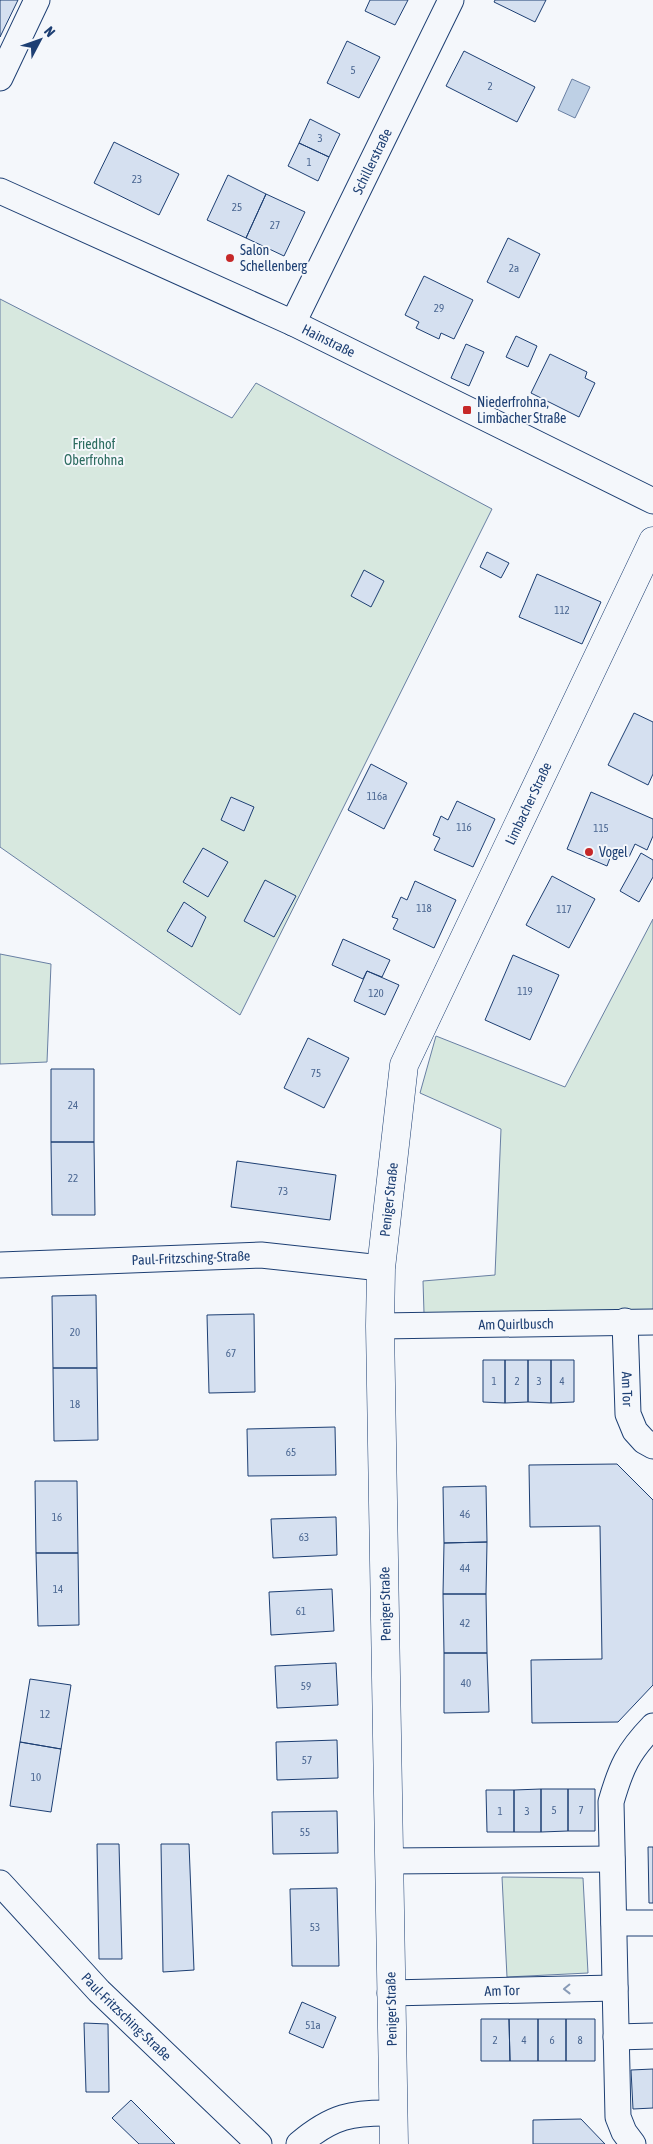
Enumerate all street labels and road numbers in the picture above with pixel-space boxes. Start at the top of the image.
street label: Schillerstraße [349,126,395,197]
street label: Hainstraße [299,321,358,360]
street label: Limbacher Straße [502,760,555,847]
street label: Peniger Straße [377,1162,401,1238]
street label: Paul-Fritzsching-Straße [131,1247,250,1268]
street label: Am Quirlbusch [478,1315,554,1333]
street label: Am Tor [619,1371,636,1408]
street label: Peniger Straße [376,1567,394,1641]
street label: Paul-Fritzsching-Straße [78,1969,175,2064]
street label: Peniger Straße [382,1972,400,2046]
street label: Am Tor [484,1982,520,1999]

